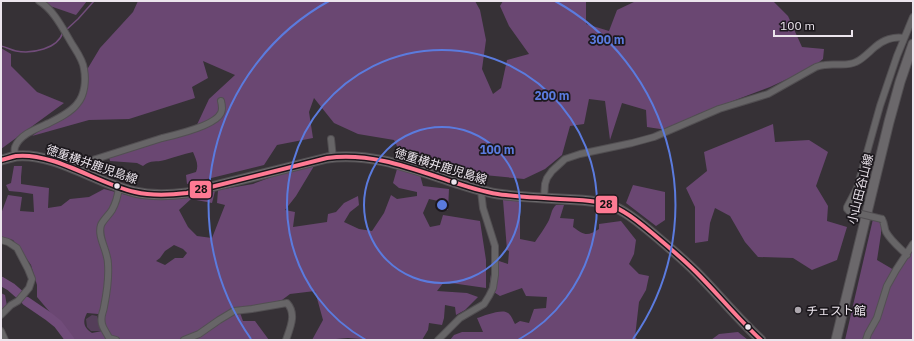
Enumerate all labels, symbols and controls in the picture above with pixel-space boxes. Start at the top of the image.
scale bar [774,12,852,38]
text: 100 m [780,18,815,33]
text: 300 m [589,32,625,47]
text: 200 m [534,88,570,103]
street label: 徳重横井鹿児島線 [44,141,140,187]
text: 100 m [479,142,515,157]
street label: 徳重横井鹿児島線 [393,145,489,187]
street label: 小山田谷山線 [844,152,876,226]
unlabelled marker [449,177,459,187]
line badge: 28 [189,180,212,199]
unlabelled marker [112,181,122,191]
text: 28 [194,182,208,196]
line badge: 28 [595,195,618,214]
text: 28 [599,197,613,211]
centre of rings [435,198,449,212]
place label: チェスト館 [806,303,866,318]
marker: チェスト館 [793,305,803,315]
unlabelled marker [743,322,753,332]

